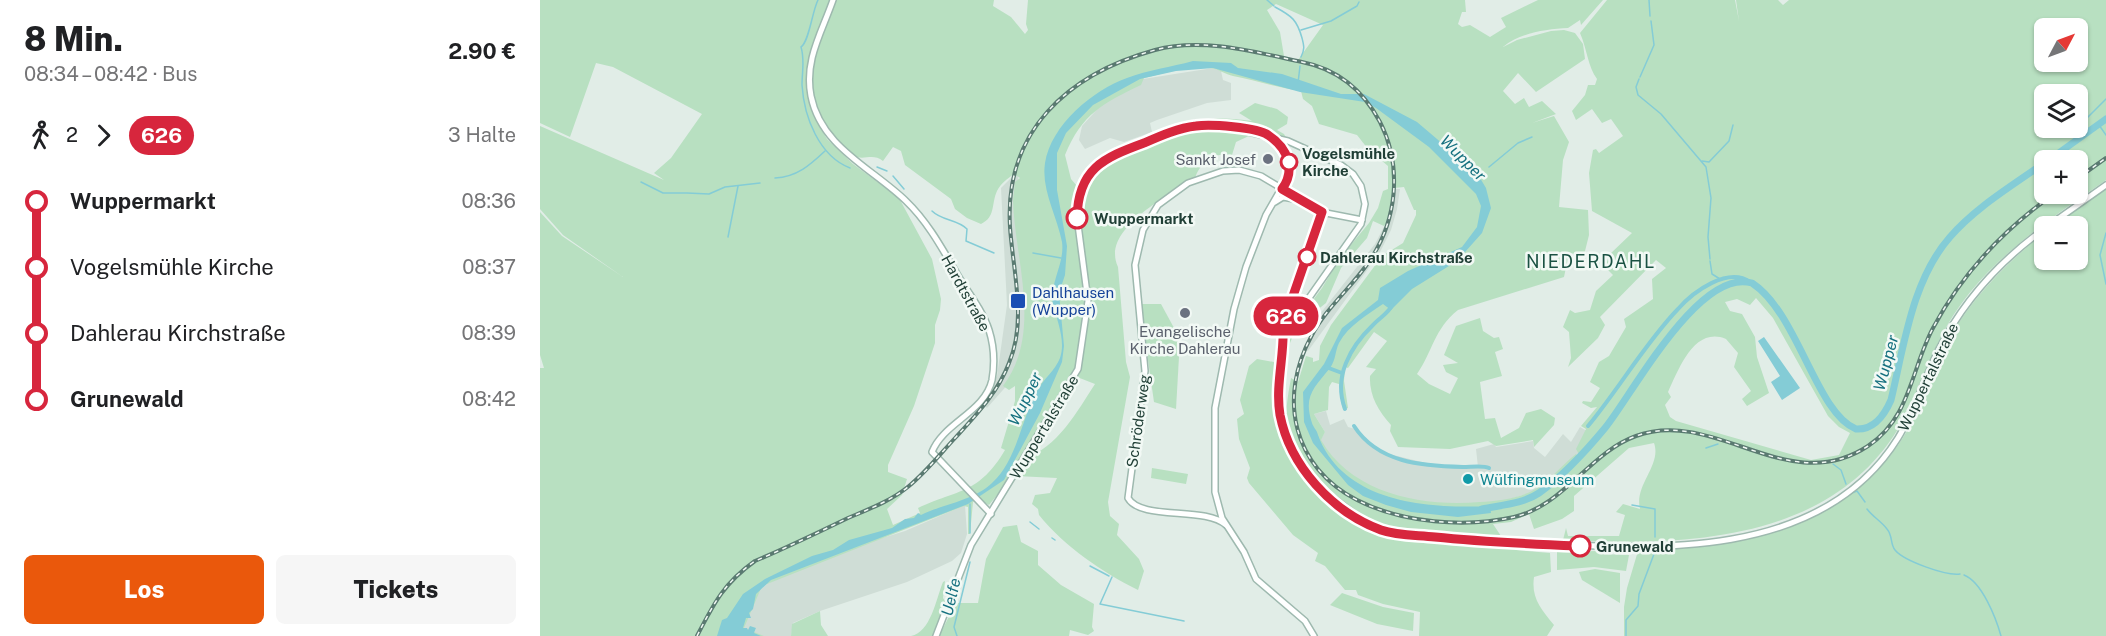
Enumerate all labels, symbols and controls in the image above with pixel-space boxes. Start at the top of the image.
north arrow [2034,18,2088,72]
map controls [2034,18,2088,270]
text: 8 Min. [24,20,123,58]
text: 2.90 € [448,38,516,64]
text: 08:34 – 08:42 · Bus [24,62,197,86]
button: layers [2034,84,2088,138]
icon: walk [24,119,57,152]
icon: forward [87,119,120,152]
text: 2 [66,123,78,147]
text: 626 [141,123,182,148]
text: 3 Halte [448,123,516,147]
water label: Wupper [1436,131,1490,185]
place label: Vogelsmühle Kirche [1302,145,1395,179]
button: + [2034,150,2088,204]
place label: Sankt Josef [1175,151,1256,168]
marker: Sankt Josef [1261,152,1275,166]
marker: Vogelsmühle Kirche [1280,153,1298,171]
text: Wuppermarkt [70,188,216,214]
text: 08:36 [462,189,516,213]
marker: Wuppermarkt [1066,207,1088,229]
place label: Wuppermarkt [1094,210,1194,227]
button: − [2034,216,2088,270]
marker: Dahlerau Kirchstraße [1298,248,1316,266]
place label: Dahlerau Kirchstraße [1320,249,1473,266]
district label: NIEDERDAHL [1526,251,1656,272]
street label: Hardtstraße [938,252,994,334]
text: Vogelsmühle Kirche [70,254,274,280]
text: 08:37 [462,255,516,279]
place label: Dahlhausen (Wupper) [1032,284,1114,318]
marker: Dahlhausen (Wupper) [1009,292,1027,310]
line badge: 626 [1252,296,1320,336]
text: 626 [1265,304,1307,329]
marker: Evangelische Kirche Dahlerau [1178,306,1192,320]
text: Dahlerau Kirchstraße [70,320,286,346]
street label: Wuppertalstraße [1894,320,1962,434]
text: 08:39 [461,321,516,345]
place label: Evangelische Kirche Dahlerau [1129,323,1241,357]
water label: Wupper [1869,332,1903,393]
water label: Wupper [1004,368,1046,429]
street label: Wuppertalstraße [1006,372,1082,482]
street label: Schröderweg [1123,373,1153,469]
text: Grunewald [70,386,184,412]
text: 08:42 [462,387,516,411]
place label: Wülfingmuseum [1480,471,1594,488]
marker: Wülfingmuseum [1461,472,1475,486]
marker: Grunewald [1569,535,1591,557]
place label: Grunewald [1596,538,1674,555]
button: Los [24,555,264,624]
button: Tickets [276,555,516,624]
water label: Uelfe [937,576,965,618]

